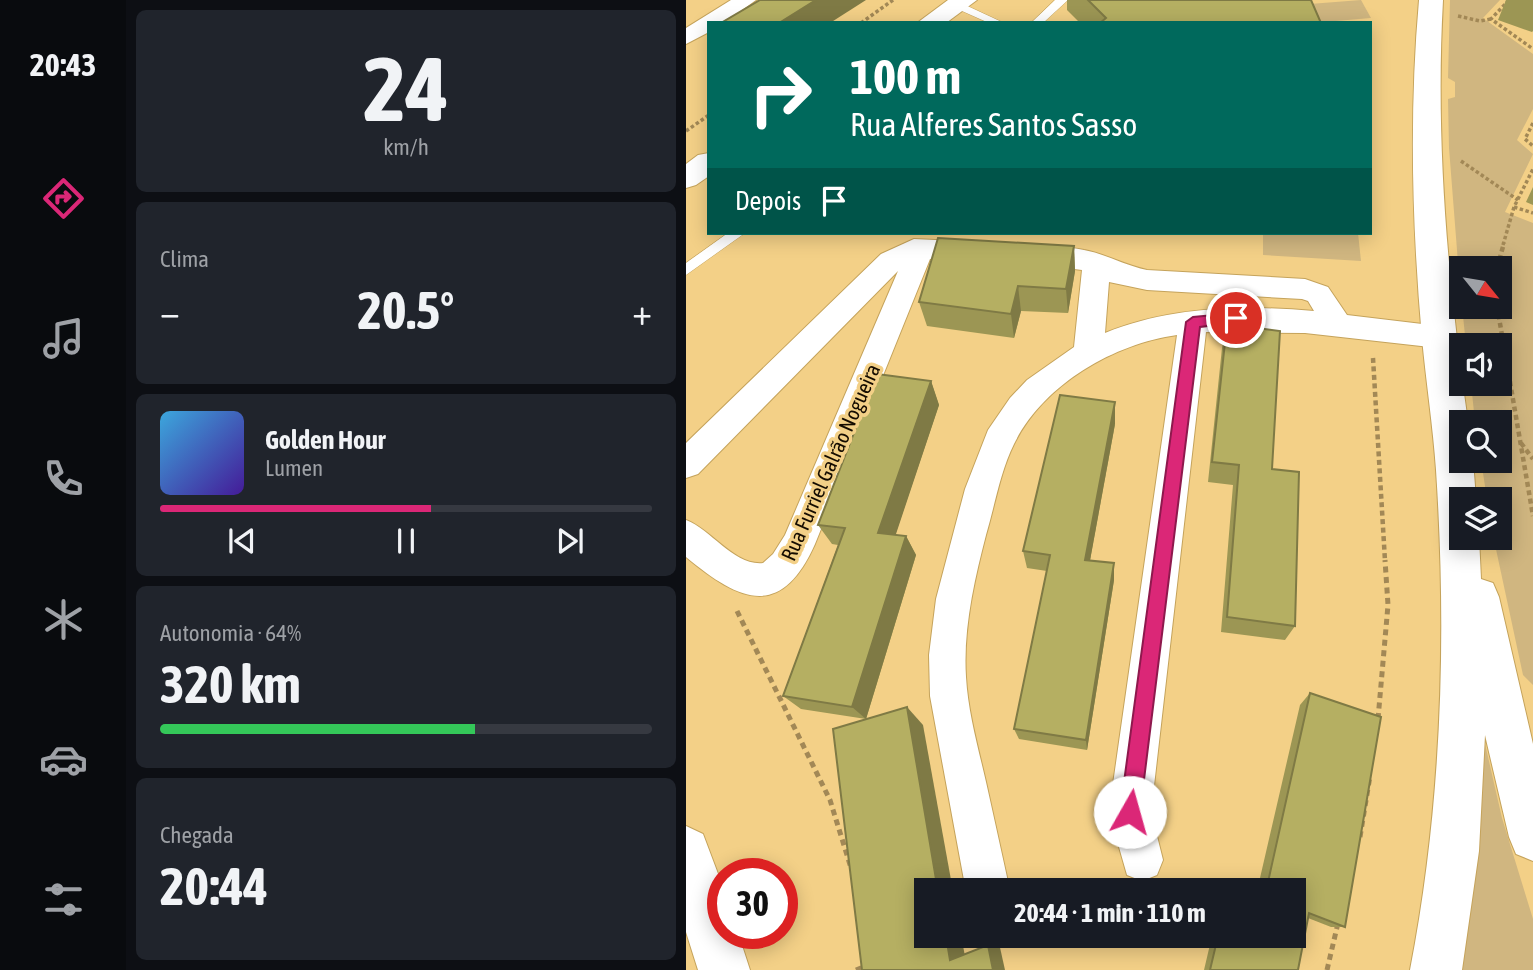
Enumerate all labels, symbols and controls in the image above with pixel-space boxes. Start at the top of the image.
text: 24 [363,36,449,140]
text: 20:43 [30,46,96,83]
text: 100 m [850,48,961,104]
icon: right [735,49,826,140]
text: Rua Alferes Santos Sasso [850,106,1137,143]
text: km/h [383,134,429,160]
icon: directions [39,174,88,223]
icon: arrive [815,182,853,220]
text: Depois [735,186,801,216]
text: Clima [160,246,209,272]
north arrow [1449,256,1512,318]
map controls [1449,256,1512,550]
text: 20.5° [358,280,454,340]
pin [1206,288,1266,348]
text: − [160,290,180,333]
text: + [632,290,652,333]
icon: arrive [1217,299,1255,337]
icon: music [39,314,88,363]
button: sound [1449,333,1512,396]
street label: Rua Furriel Galrão Nogueira [776,360,884,564]
button: search [1449,410,1512,473]
text: Golden Hour [265,425,385,455]
icon: phone [39,454,88,503]
text: Lumen [265,455,323,481]
button: layers [1449,487,1512,550]
icon: previous [223,522,261,560]
icon: pause [387,522,425,560]
icon: next [551,522,589,560]
icon: climate [39,595,88,644]
text: Autonomia · 64% [160,620,301,646]
text: 320 km [160,654,301,714]
icon: car [39,735,88,784]
position arrow [1093,775,1167,849]
text: Chegada [160,822,234,848]
text: 20:44 [160,856,268,916]
speed limit sign: 30 [707,858,798,949]
icon: filters [39,875,88,924]
text: 20:44 · 1 min · 110 m [1014,898,1206,928]

